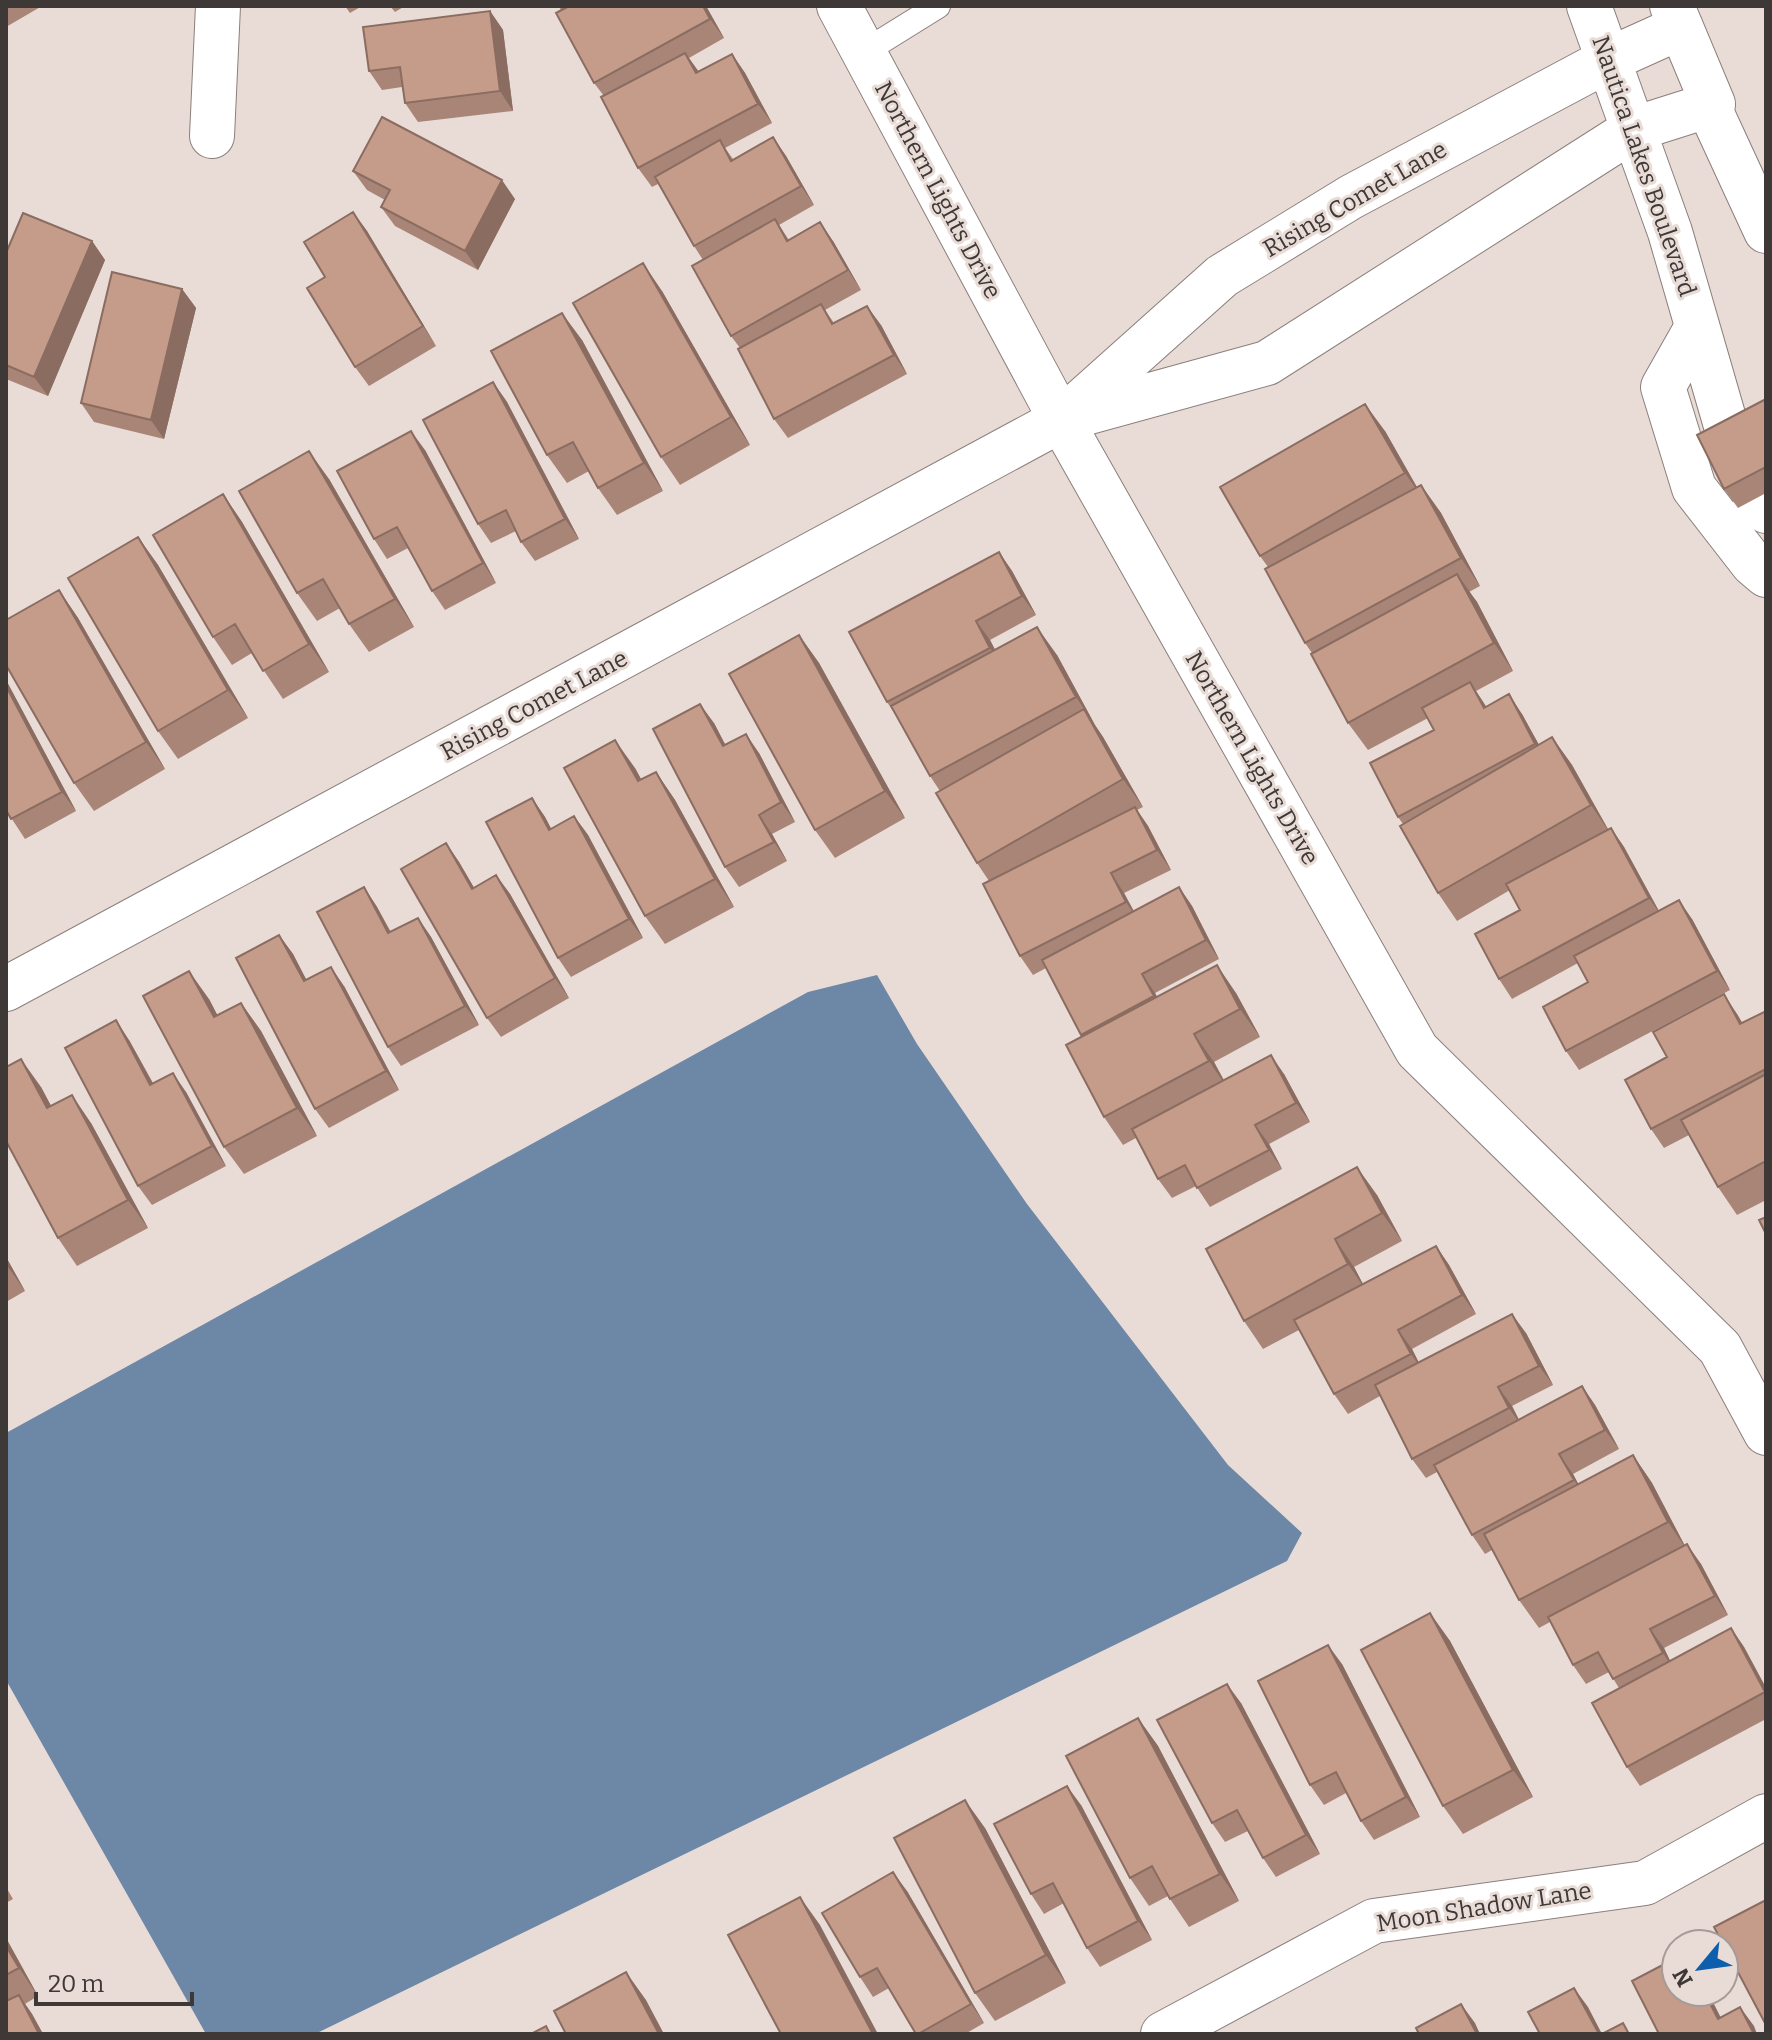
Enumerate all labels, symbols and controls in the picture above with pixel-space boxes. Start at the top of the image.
street label: Nautica Lakes Boulevard [1586,32,1702,300]
street label: Northern Lights Drive [869,77,1007,303]
street label: Rising Comet Lane [1258,135,1452,263]
street label: Rising Comet Lane [436,644,632,766]
street label: Northern Lights Drive [1179,646,1325,870]
street label: Moon Shadow Lane [1375,1876,1593,1938]
north arrow [1660,1928,1740,2008]
scale bar [36,1956,192,2006]
text: N [1667,1963,1699,1991]
text: 20 m [48,1970,104,1998]

